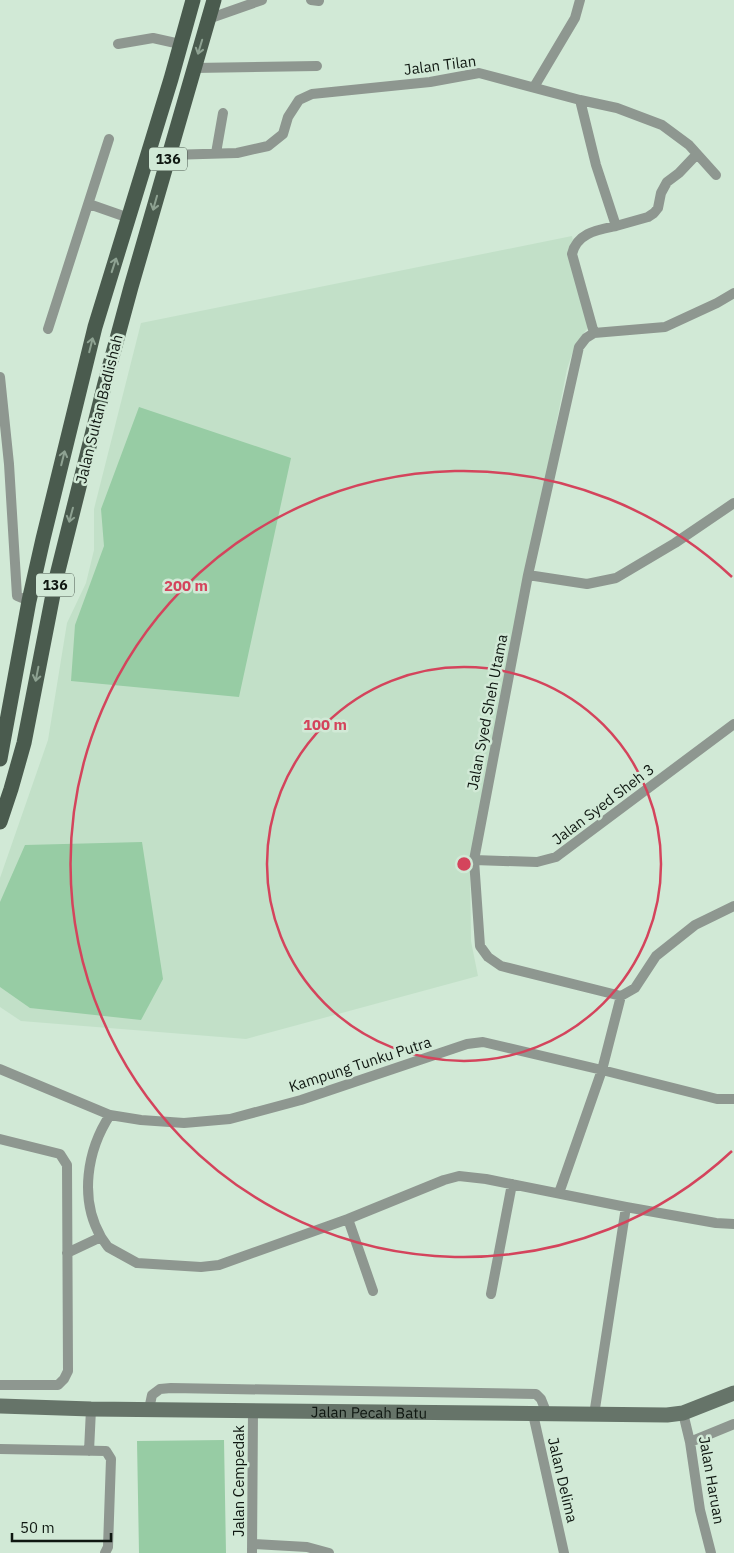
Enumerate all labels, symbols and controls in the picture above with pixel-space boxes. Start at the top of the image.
one-way arrow [194,38,204,54]
street label: Jalan Tilan [403,51,477,79]
road number: 136 [149,148,187,170]
one-way arrow [150,195,160,211]
one-way arrow [110,258,119,274]
street label: Jalan Sultan Badlishah [71,332,127,486]
one-way arrow [87,338,96,354]
one-way arrow [59,450,68,466]
one-way arrow [66,507,75,523]
road number: 136 [36,574,74,596]
text: 200 m [164,576,208,595]
street label: Jalan Syed Sheh Utama [463,632,511,792]
one-way arrow [32,666,41,682]
text: 100 m [303,715,347,734]
street label: Jalan Syed Sheh 3 [548,759,658,849]
centre of rings [455,855,473,873]
street label: Kampung Tunku Putra [286,1032,434,1096]
street label: Jalan Pecah Batu [311,1402,427,1422]
street label: Jalan Cempedak [229,1425,248,1537]
street label: Jalan Delima [544,1435,582,1525]
street label: Jalan Haruan [695,1435,729,1525]
scale bar [12,1510,111,1542]
text: 50 m [20,1518,55,1537]

